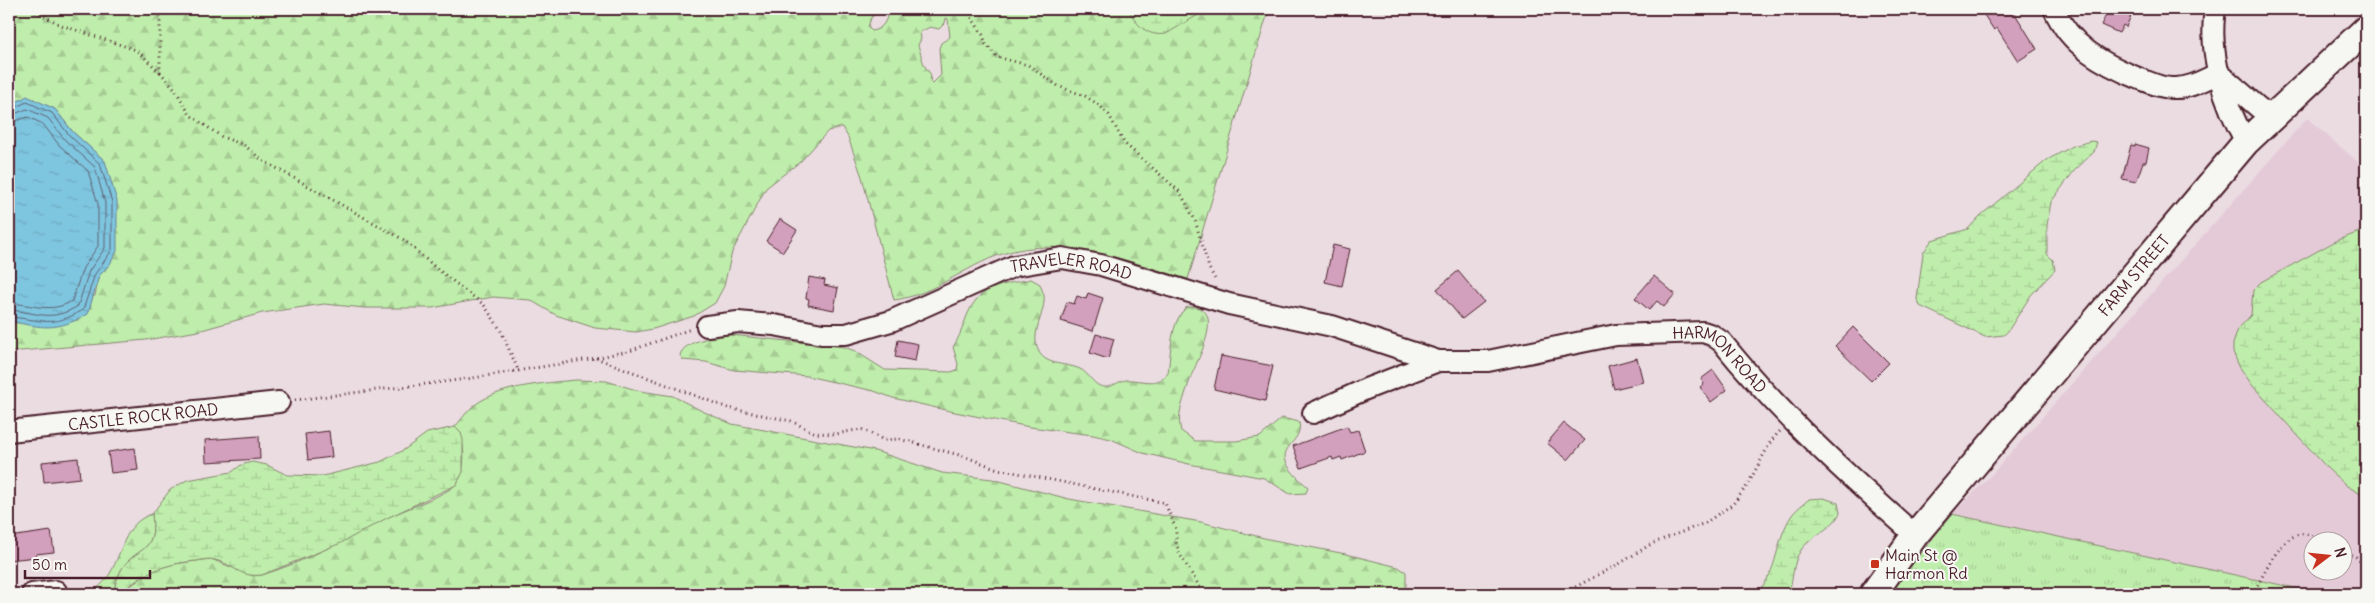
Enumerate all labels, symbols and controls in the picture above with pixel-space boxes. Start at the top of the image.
street label: FARM STREET [2094,230,2174,320]
street label: TRAVELER ROAD [1009,247,1134,284]
street label: HARMON ROAD [1672,322,1771,397]
street label: CASTLE ROCK ROAD [67,399,219,435]
north arrow [2302,530,2352,580]
place label: Main St @ Harmon Rd [1885,545,1968,583]
text: N [2331,545,2350,560]
scale bar [25,548,150,580]
text: 50 m [32,555,67,574]
marker: Main St @ Harmon Rd [1869,558,1881,570]

